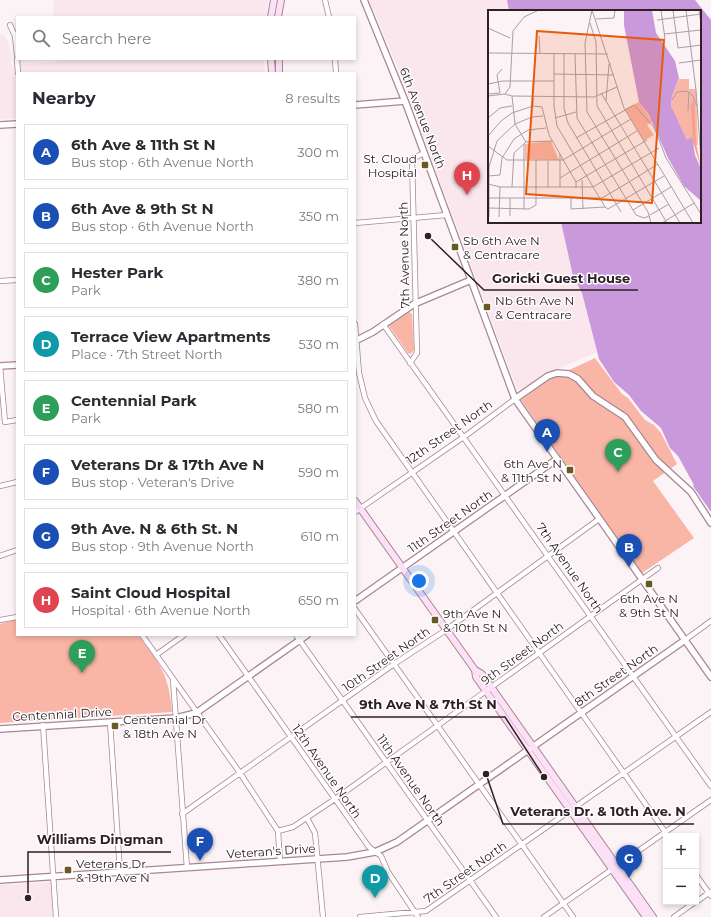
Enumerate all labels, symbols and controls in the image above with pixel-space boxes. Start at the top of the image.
inset map [488,10,701,223]
search box [16,16,356,60]
icon: search [30,27,52,49]
text: Search here [62,29,151,48]
street label: 6th Avenue North [397,65,449,171]
text: Nearby [32,88,96,108]
text: 8 results [285,90,340,106]
text: 6th Ave & 11th St N [71,135,216,154]
text: A [41,144,51,160]
text: 300 m [297,144,339,160]
place label: St. Cloud Hospital [363,151,417,180]
text: Bus stop · 6th Avenue North [71,154,254,170]
marker: St. Cloud Hospital [420,160,430,170]
pin: H [454,162,480,195]
text: 6th Ave & 9th St N [71,199,214,218]
street label: 7th Avenue North [396,202,412,308]
text: B [41,208,51,224]
text: 350 m [299,208,339,224]
text: Bus stop · 6th Avenue North [71,218,254,234]
place label: Sb 6th Ave N & Centracare [463,233,540,262]
marker: Sb 6th Ave N & Centracare [450,242,460,252]
text: Hester Park [71,263,163,282]
callout: Goricki Guest House [484,265,638,290]
text: Goricki Guest House [492,270,630,286]
text: C [41,272,51,288]
text: 380 m [298,272,339,288]
text: Park [71,282,101,298]
place label: Nb 6th Ave N & Centracare [495,293,574,322]
marker: Nb 6th Ave N & Centracare [482,302,492,312]
text: Terrace View Apartments [71,327,271,346]
text: D [41,336,51,352]
text: 530 m [299,336,339,352]
text: Place · 7th Street North [71,346,222,362]
text: Centennial Park [71,391,197,410]
street label: 12th Street North [403,397,495,467]
text: E [42,400,50,416]
text: 580 m [298,400,339,416]
text: Park [71,410,101,426]
pin: A [534,419,560,452]
pin: C [605,439,631,472]
text: Veterans Dr & 17th Ave N [71,455,264,474]
place label: 6th Ave N & 11th St N [501,456,562,485]
text: F [42,464,50,480]
text: 590 m [298,464,339,480]
marker: 6th Ave N & 11th St N [565,465,575,475]
text: Bus stop · Veteran's Drive [71,474,234,490]
street label: 11th Street North [405,486,495,556]
text: 9th Ave. N & 6th St. N [71,519,238,538]
street label: 7th Avenue North [533,520,607,616]
text: G [41,528,51,544]
text: 610 m [301,528,339,544]
pin: B [616,534,642,567]
text: Bus stop · 9th Avenue North [71,538,254,554]
your location [409,571,429,591]
marker: 6th Ave N & 9th St N [644,579,654,589]
text: Saint Cloud Hospital [71,583,230,602]
place label: 6th Ave N & 9th St N [619,591,679,620]
text: H [41,592,51,608]
text: 650 m [298,592,339,608]
text: Hospital · 6th Avenue North [71,602,251,618]
place label: 9th Ave N & 10th St N [443,606,508,635]
marker: 9th Ave N & 10th St N [430,615,440,625]
street label: 9th Street North [478,618,566,688]
street label: 10th Street North [339,623,433,695]
pin: E [69,640,95,673]
street label: 8th Street North [571,641,661,709]
callout: 9th Ave N & 7th St N [351,692,505,717]
text: 9th Ave N & 7th St N [359,696,497,712]
street label: Centennial Drive [12,704,112,724]
place label: Centennial Dr & 18th Ave N [123,712,206,741]
marker: Centennial Dr & 18th Ave N [110,721,120,731]
street label: 12th Avenue North [289,721,365,821]
street label: 11th Avenue North [374,731,448,829]
callout: Veterans Dr. & 10th Ave. N [503,799,694,824]
text: Veterans Dr. & 10th Ave. N [509,803,686,819]
callout: Williams Dingman [28,827,171,852]
pin: F [187,828,213,861]
text: Williams Dingman [37,831,163,847]
map controls [663,833,699,905]
button: + [663,833,699,869]
street label: 7th Street North [421,838,509,906]
street label: Veteran's Drive [226,840,316,862]
pin: G [616,845,642,878]
place label: Veterans Dr & 19th Ave N [76,856,150,885]
marker: Veterans Dr & 19th Ave N [63,865,73,875]
pin: D [362,865,388,898]
button: − [663,869,699,905]

